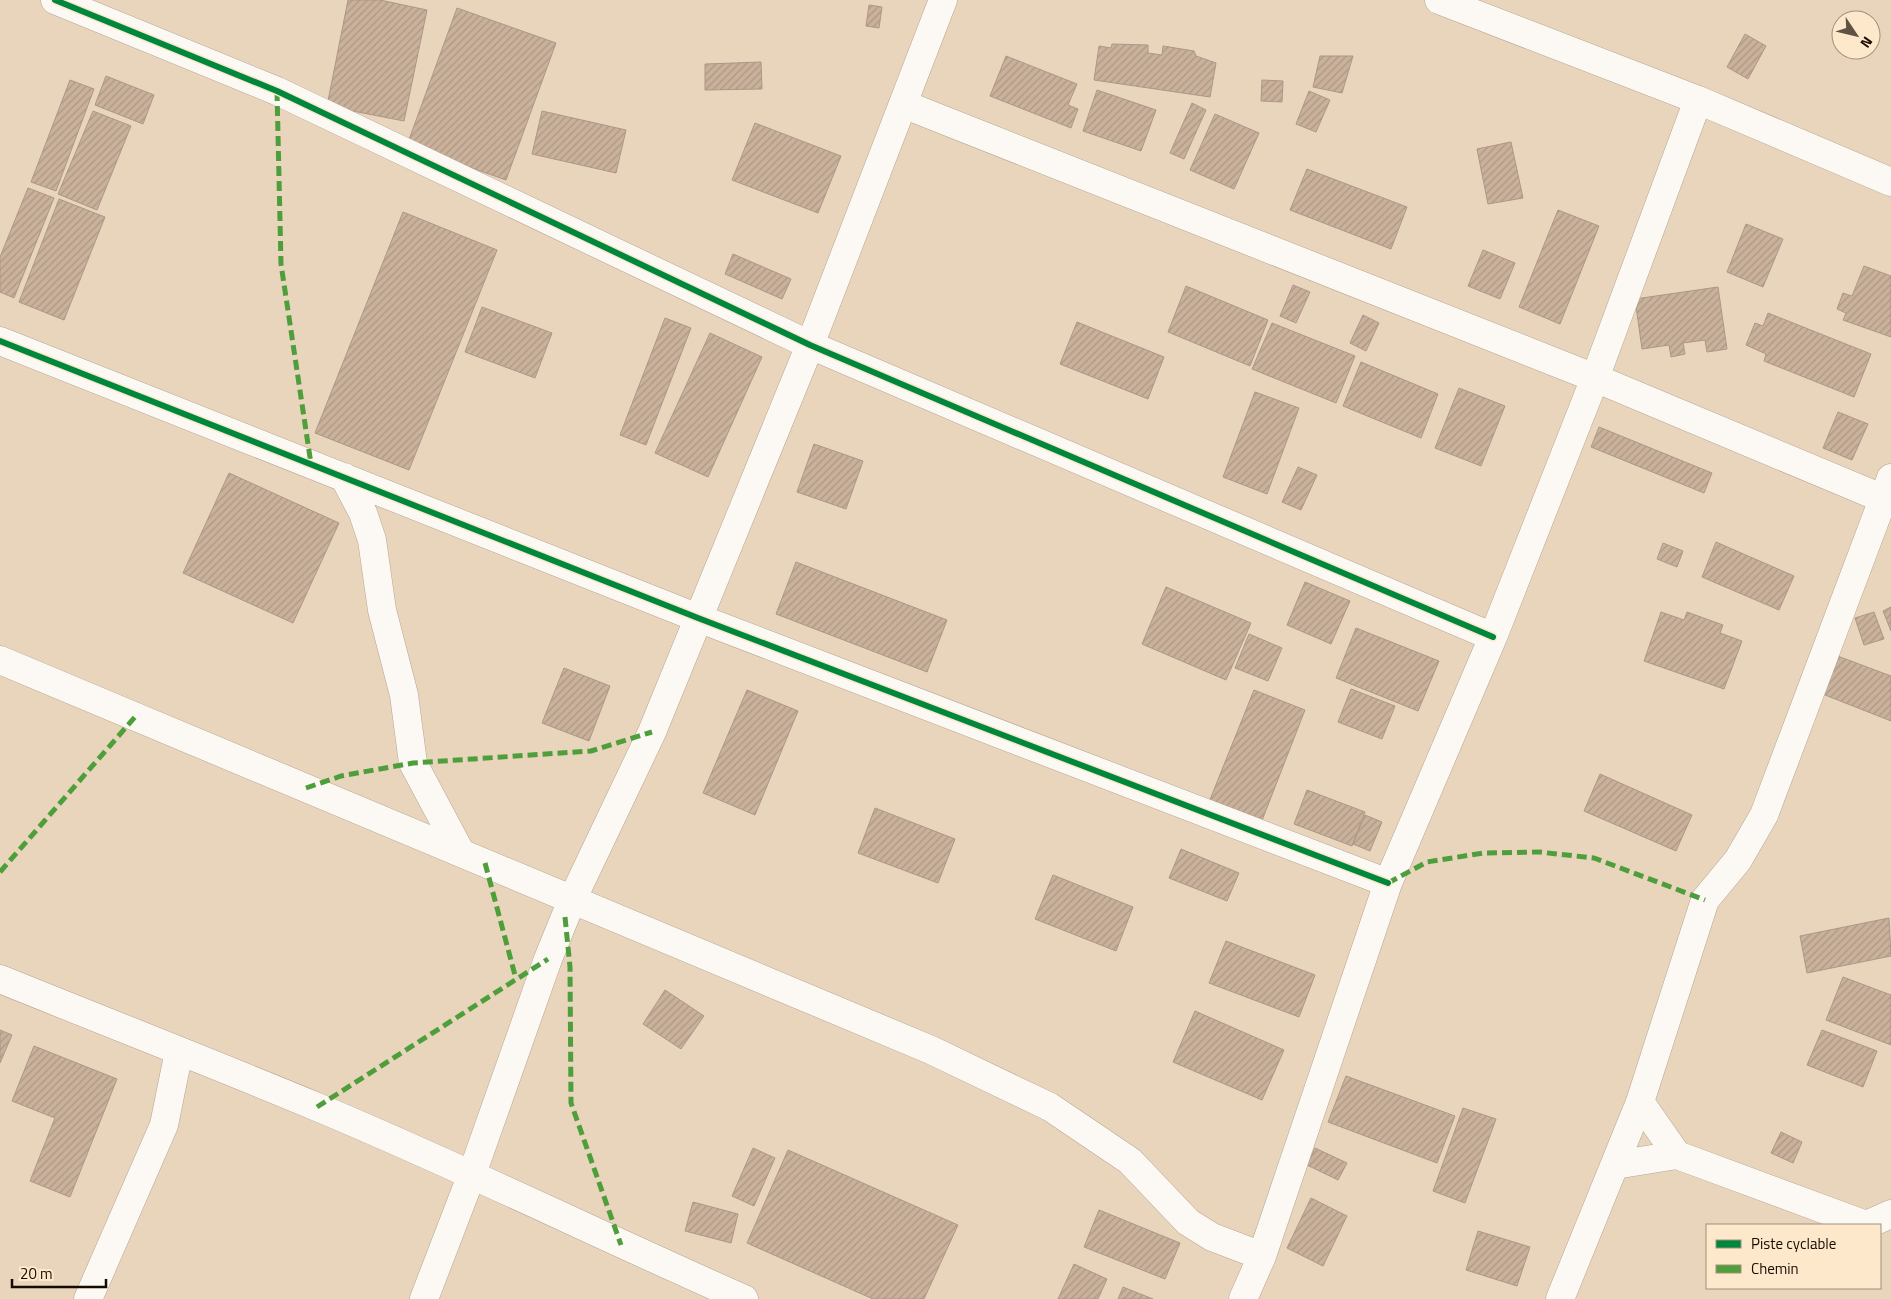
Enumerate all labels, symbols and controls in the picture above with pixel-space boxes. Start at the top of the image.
north arrow [1831,10,1881,60]
text: N [1856,33,1878,53]
legend [1706,1224,1881,1289]
text: Piste cyclable [1751,1232,1836,1255]
scale bar [12,1256,106,1288]
text: Chemin [1751,1257,1799,1280]
text: 20 m [20,1262,53,1285]

